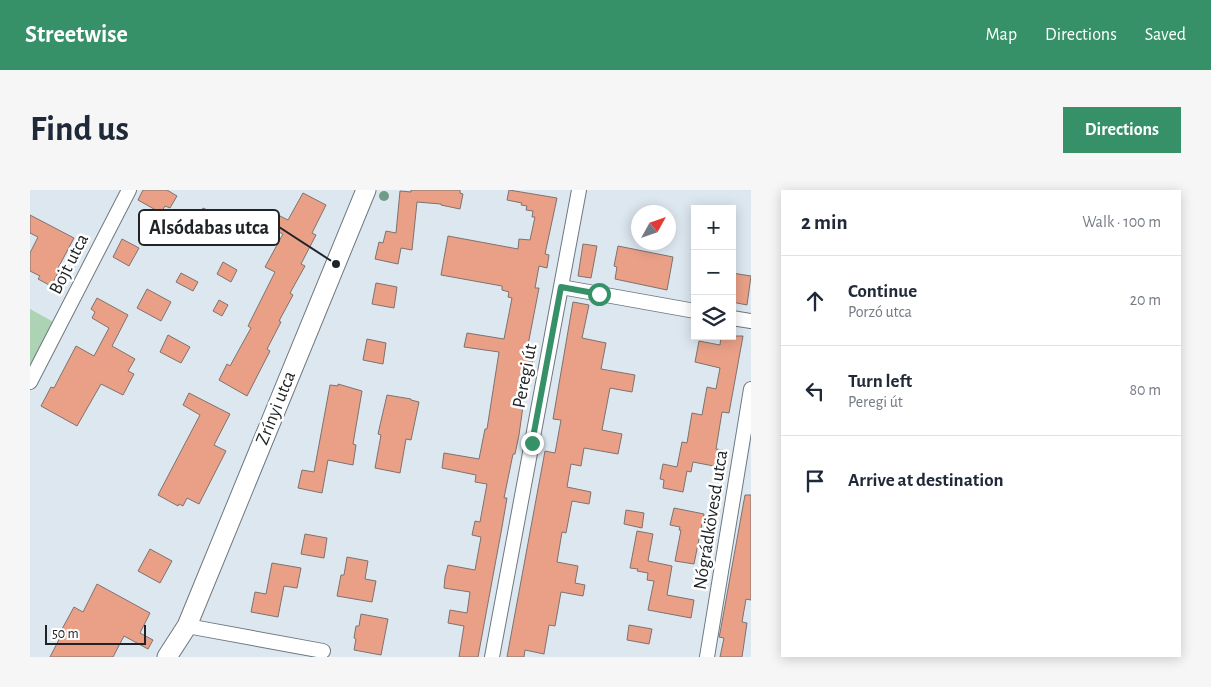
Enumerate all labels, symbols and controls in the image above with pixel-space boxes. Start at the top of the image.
text: Streetwise [25,23,128,47]
text: Map [986,26,1017,44]
text: Directions [1045,26,1117,44]
text: Saved [1145,26,1186,44]
button: Directions [1063,107,1181,153]
text: Find us [30,112,129,147]
north arrow [631,205,676,250]
map controls [691,205,736,340]
button: + [691,205,736,250]
callout: Alsódabas utca [139,210,279,245]
text: 2 min [801,212,848,233]
text: Walk · 100 m [1082,214,1161,230]
text: Alsódabas utca [149,218,269,238]
street label: Bojt utca [46,231,92,297]
button: − [691,250,736,295]
text: Continue [848,282,917,301]
route start [588,283,611,306]
icon: ahead [801,287,829,315]
text: 20 m [1130,292,1161,308]
button: layers [691,295,736,340]
text: Porzó utca [848,304,912,320]
street label: Peregi út [509,342,541,410]
street label: Zrínyi utca [253,368,299,447]
text: Turn left [848,372,912,391]
icon: left [801,377,829,405]
text: 80 m [1130,382,1161,398]
text: Peregi út [848,394,903,410]
route end [521,432,544,455]
street label: Nógrádkövesd utca [691,449,731,591]
icon: arrive [801,467,829,495]
text: Arrive at destination [848,471,1004,490]
scale bar [45,622,146,645]
text: 50 m [52,627,79,641]

